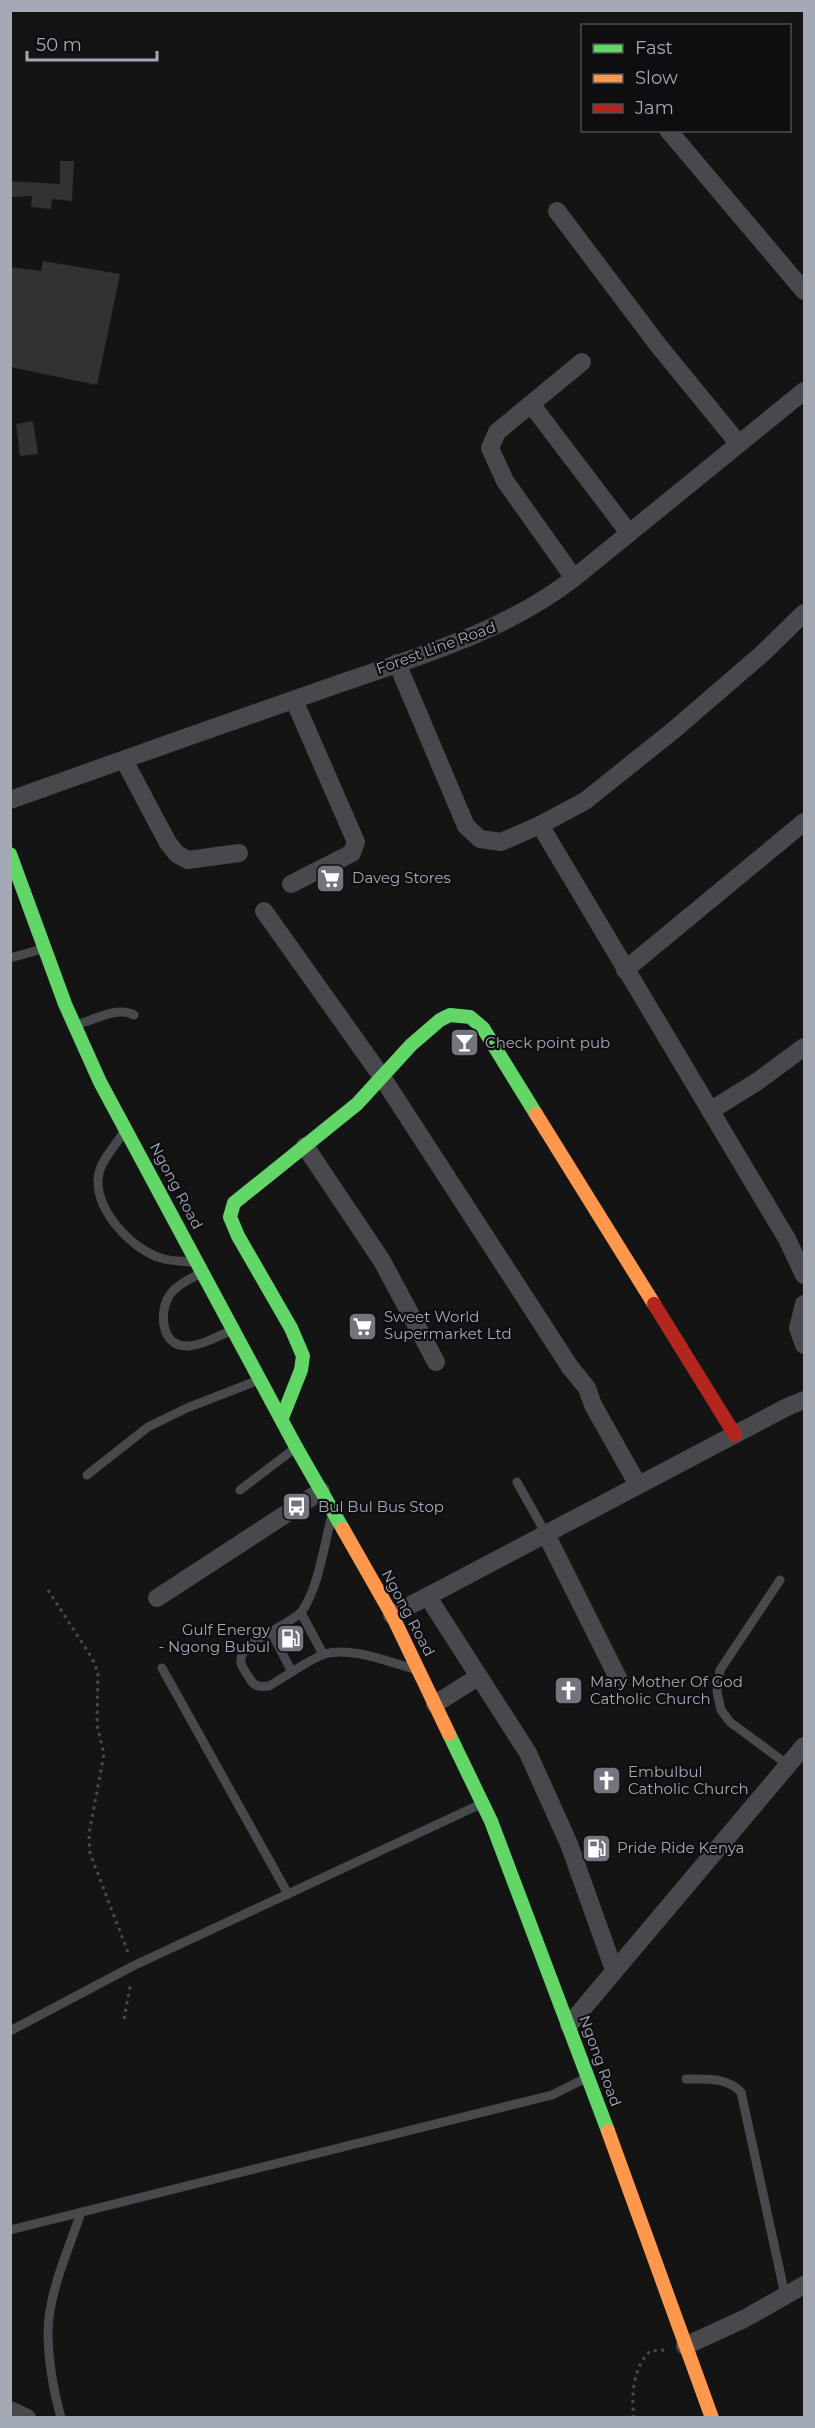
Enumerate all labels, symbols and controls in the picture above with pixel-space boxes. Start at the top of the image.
scale bar [27,24,158,62]
legend [581,24,791,132]
text: 50 m [36,34,82,56]
text: Fast [635,37,673,59]
text: Slow [635,67,678,89]
text: Jam [634,97,674,119]
street label: Forest Line Road [373,617,498,678]
supermarket icon: Daveg Stores [315,862,347,894]
place label: Daveg Stores [352,868,451,887]
bar icon: Check point pub [448,1027,480,1059]
place label: Check point pub [485,1033,610,1052]
street label: Ngong Road [146,1139,207,1232]
place label: Sweet World Supermarket Ltd [384,1307,512,1343]
supermarket icon: Sweet World Supermarket Ltd [347,1310,379,1342]
bus stop icon: Bul Bul Bus Stop [281,1491,313,1523]
place label: Bul Bul Bus Stop [318,1497,444,1516]
street label: Ngong Road [378,1566,439,1659]
place label: Gulf Energy - Ngong Bubul [158,1620,271,1656]
fuel station icon: Gulf Energy - Ngong Bubul [275,1623,307,1655]
place label: Mary Mother Of God Catholic Church [590,1672,743,1708]
church icon: Mary Mother Of God Catholic Church [553,1675,585,1707]
place label: Embulbul Catholic Church [628,1762,749,1798]
church icon: Embulbul Catholic Church [591,1765,623,1797]
fuel station icon: Pride Ride Kenya [580,1832,612,1864]
place label: Pride Ride Kenya [617,1838,744,1857]
street label: Ngong Road [575,2013,626,2109]

